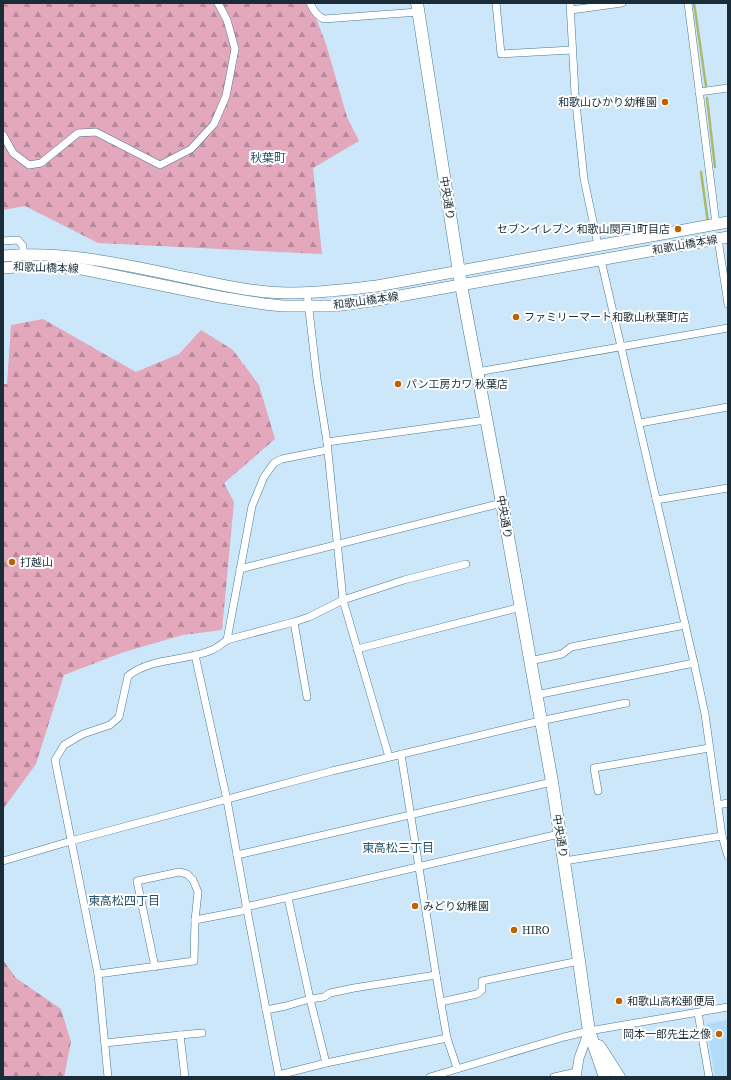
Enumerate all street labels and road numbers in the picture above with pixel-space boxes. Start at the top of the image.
street label: 中央通り [436,175,458,221]
street label: 和歌山橋本線 [651,232,719,258]
street label: 和歌山橋本線 [13,259,79,277]
street label: 和歌山橋本線 [332,289,400,313]
street label: 中央通り [493,494,515,540]
street label: 中央通り [549,813,571,859]

